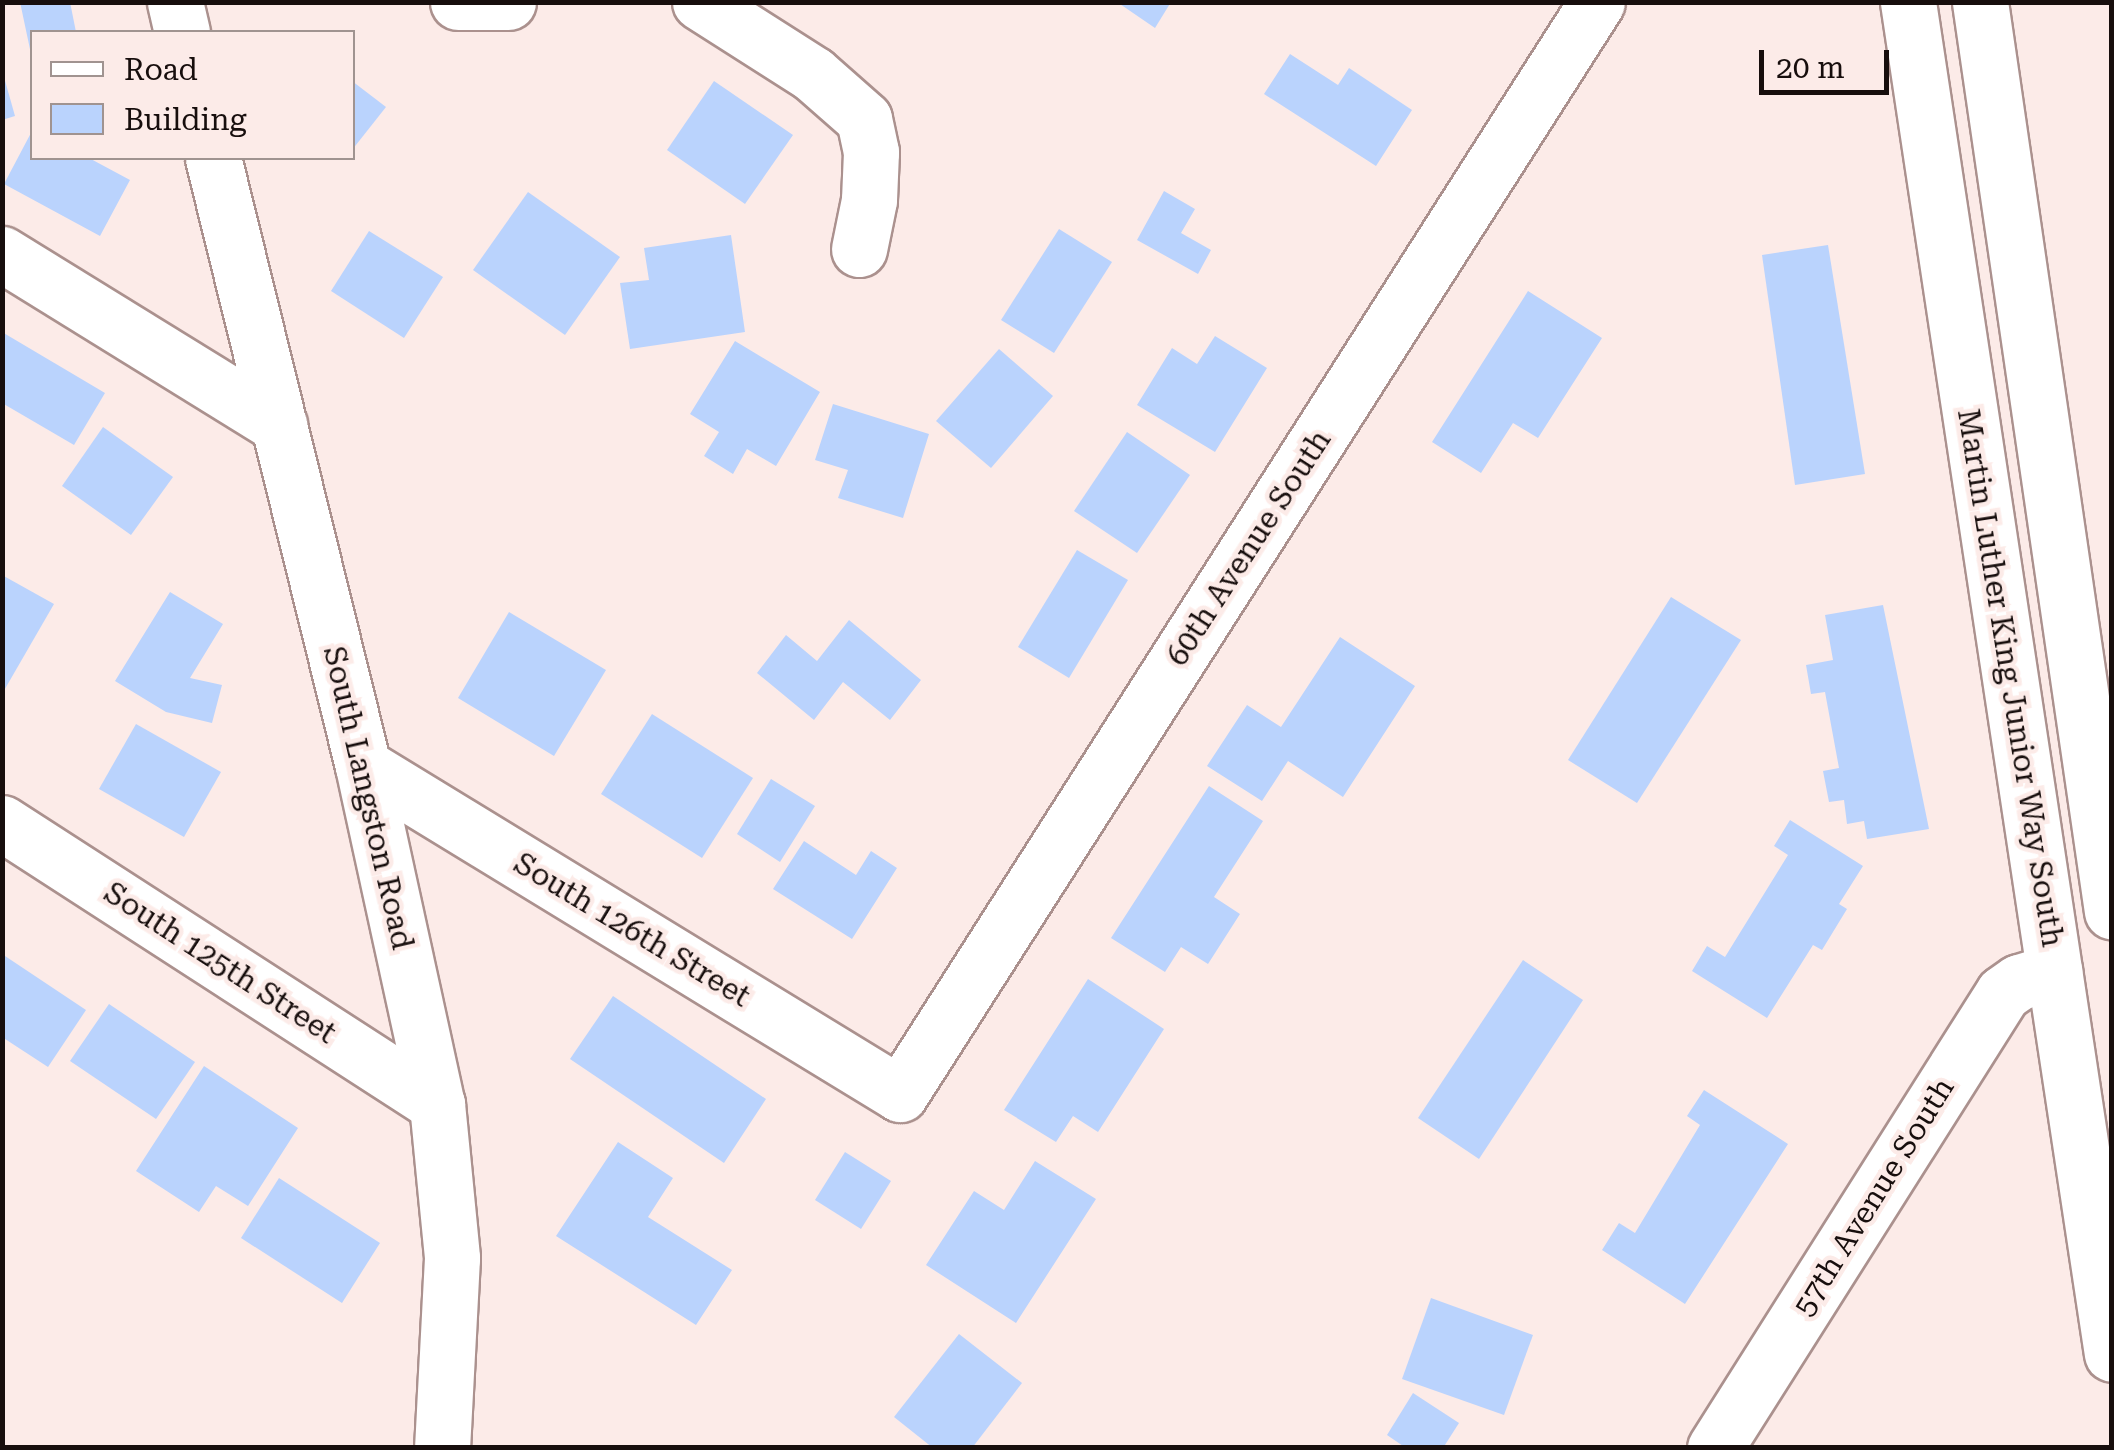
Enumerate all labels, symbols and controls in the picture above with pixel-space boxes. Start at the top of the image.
legend [30,30,355,160]
scale bar [1764,30,1894,92]
text: 20 m [1776,50,1845,85]
text: Road [124,52,198,87]
text: Building [124,102,247,137]
street label: Martin Luther King Junior Way South [1950,407,2070,949]
street label: 60th Avenue South [1159,423,1339,673]
street label: South Langston Road [316,643,420,953]
street label: South 126th Street [507,845,757,1015]
street label: South 125th Street [97,875,343,1051]
street label: 57th Avenue South [1786,1071,1962,1323]

